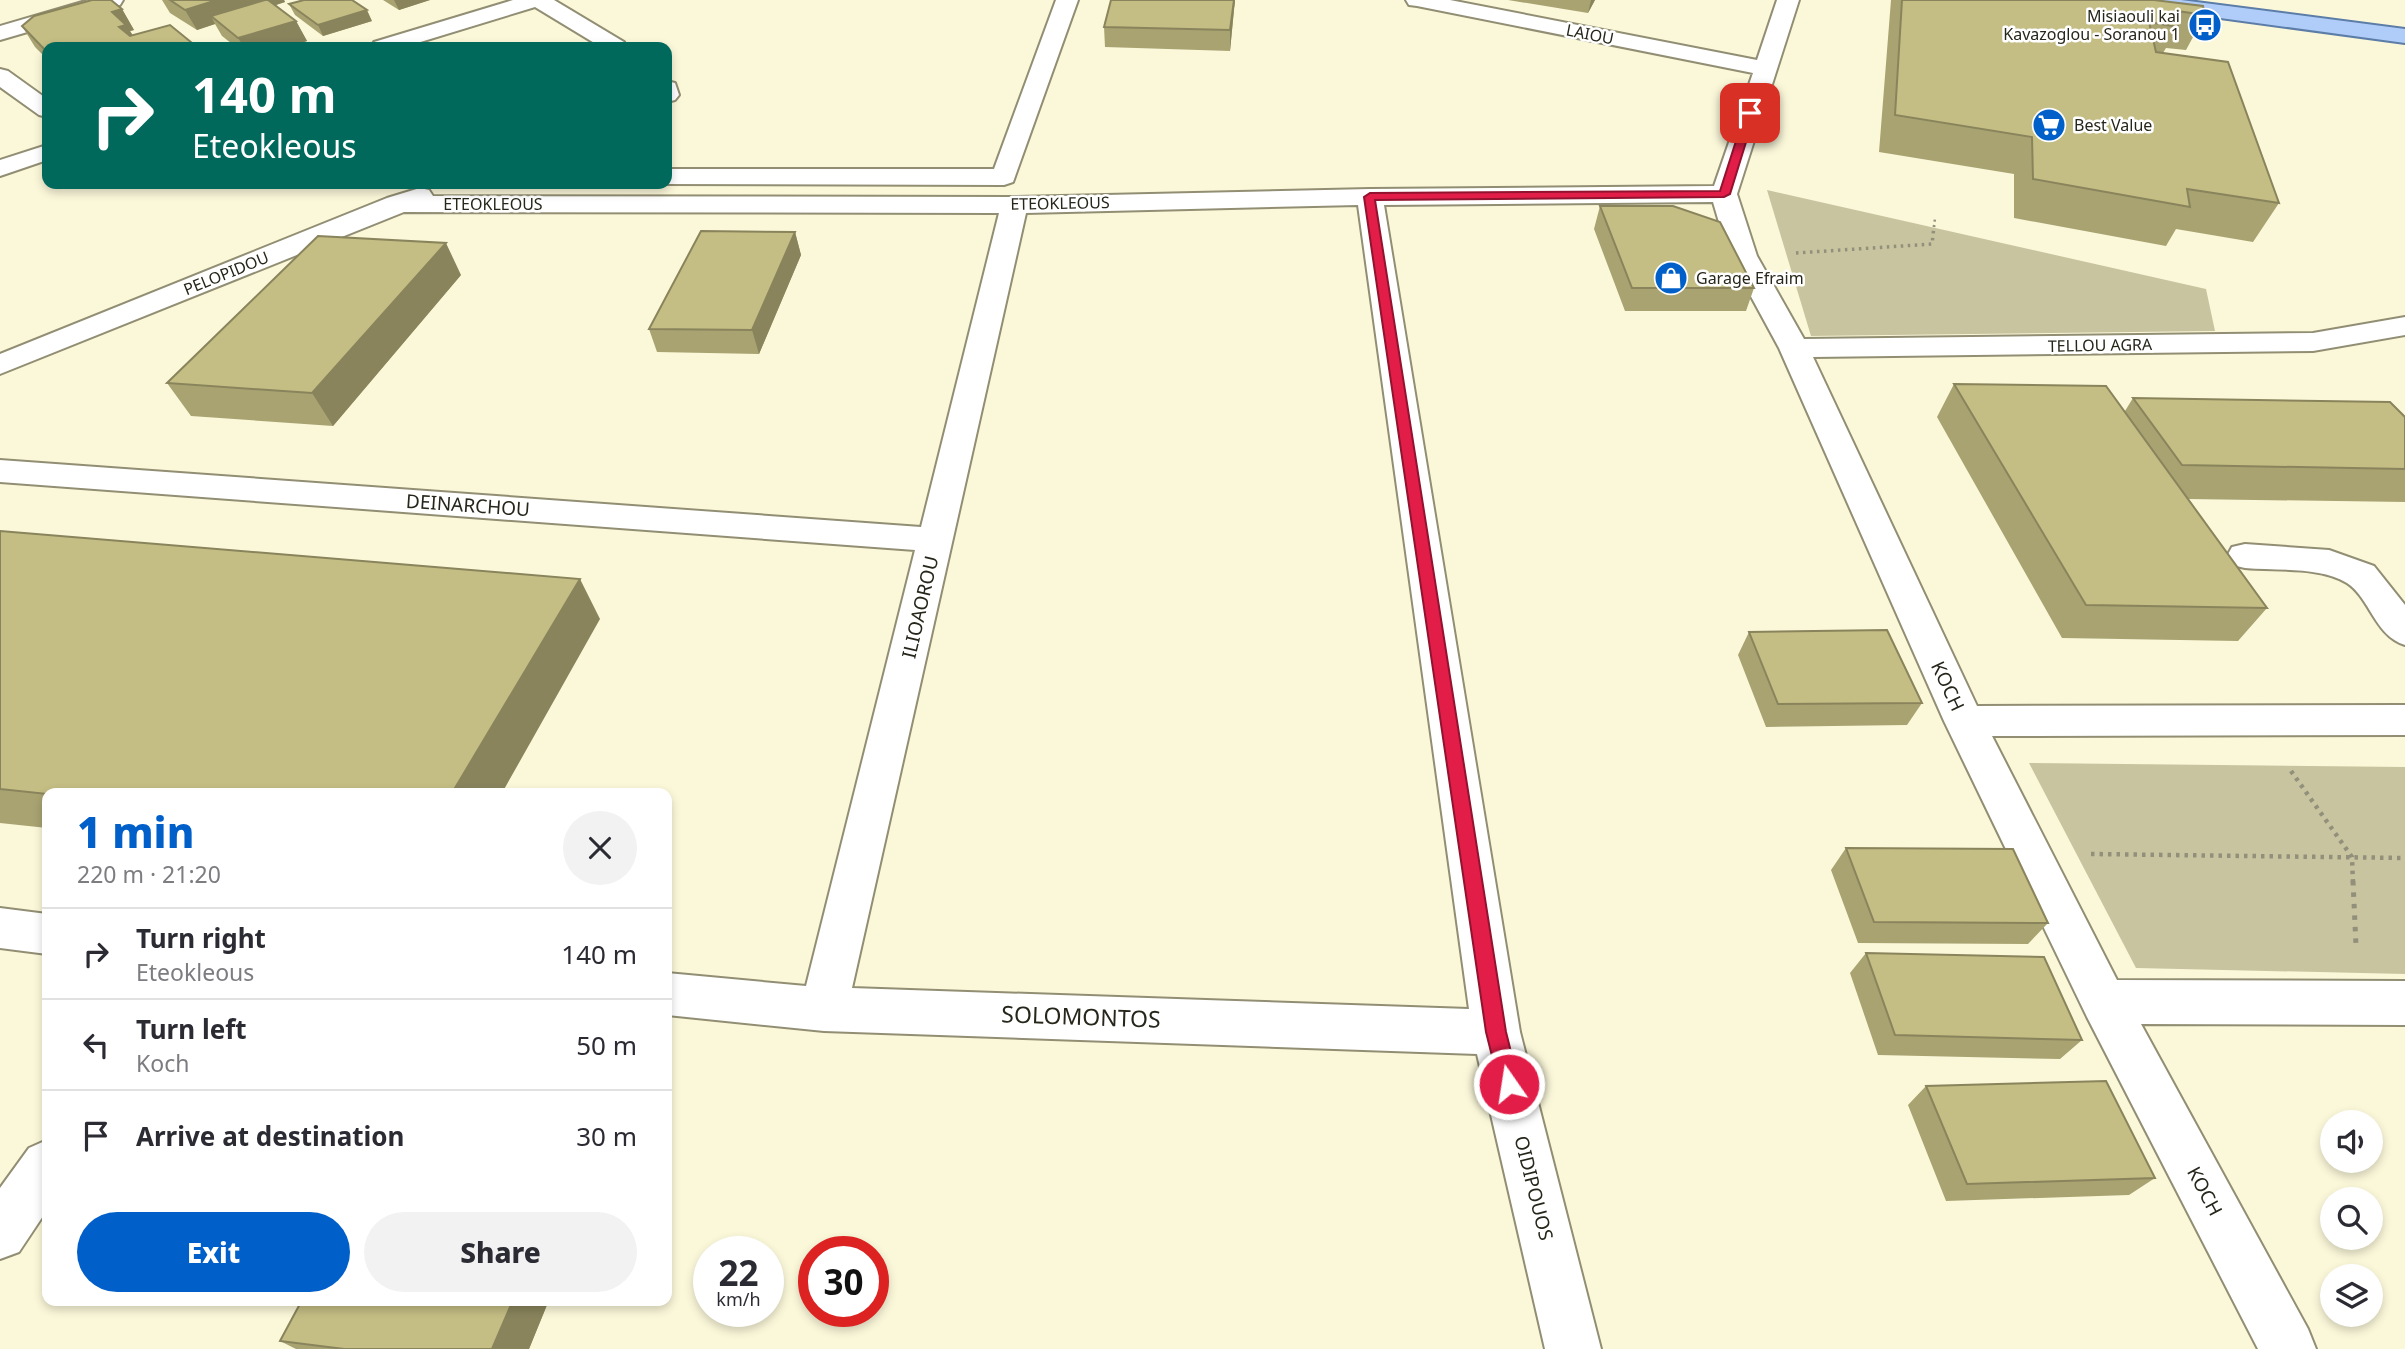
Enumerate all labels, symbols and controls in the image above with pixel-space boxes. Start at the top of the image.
place label: Misiaouli kai Kavazoglou - Soranou 1 [2003,5,2180,45]
bus stop icon: Misiaouli kai Kavazoglou - Soranou 1 [2186,6,2224,44]
street label: LAIOU [1564,19,1616,49]
text: 140 m [192,61,337,127]
icon: right [77,70,168,161]
pin [1720,83,1780,143]
icon: arrive [1731,94,1769,132]
supermarket icon: Best Value [2030,106,2068,144]
place label: Best Value [2074,114,2152,136]
text: Eteokleous [192,124,357,167]
street label: ETEOKLEOUS [1010,191,1110,215]
street label: ETEOKLEOUS [443,193,543,215]
street label: PELOPIDOU [180,246,272,300]
shop icon: Garage Efraim [1652,259,1690,297]
place label: Garage Efraim [1696,267,1804,289]
street label: TELLOU AGRA [2048,333,2153,357]
street label: DEINARCHOU [405,488,531,522]
street label: ILIOAOROU [896,553,944,661]
street label: KOCH [1925,657,1971,715]
text: 1 min [77,803,194,860]
button: close [563,811,637,885]
text: 220 m · 21:20 [77,858,221,890]
text: Turn right [136,920,266,956]
icon: right [77,935,115,973]
text: 140 m [561,936,637,972]
text: Eteokleous [136,956,254,988]
street label: SOLOMONTOS [1001,997,1161,1035]
text: Turn left [136,1011,247,1047]
icon: left [77,1026,115,1064]
text: 50 m [576,1027,637,1063]
text: Koch [136,1047,189,1079]
position arrow [1472,1047,1546,1121]
map controls [2320,1110,2383,1327]
button: sound [2320,1110,2383,1173]
icon: arrive [77,1117,115,1155]
text: Arrive at destination [136,1118,405,1154]
text: 30 m [576,1118,637,1154]
street label: OIDIPOUOS [1508,1133,1560,1243]
street label: KOCH [2181,1162,2229,1220]
button: search [2320,1187,2383,1250]
button: Exit [77,1212,350,1292]
button: Share [364,1212,637,1292]
speed limit sign: 30 [798,1236,889,1327]
text: 22 [718,1249,759,1296]
button: layers [2320,1264,2383,1327]
text: km/h [716,1287,761,1311]

